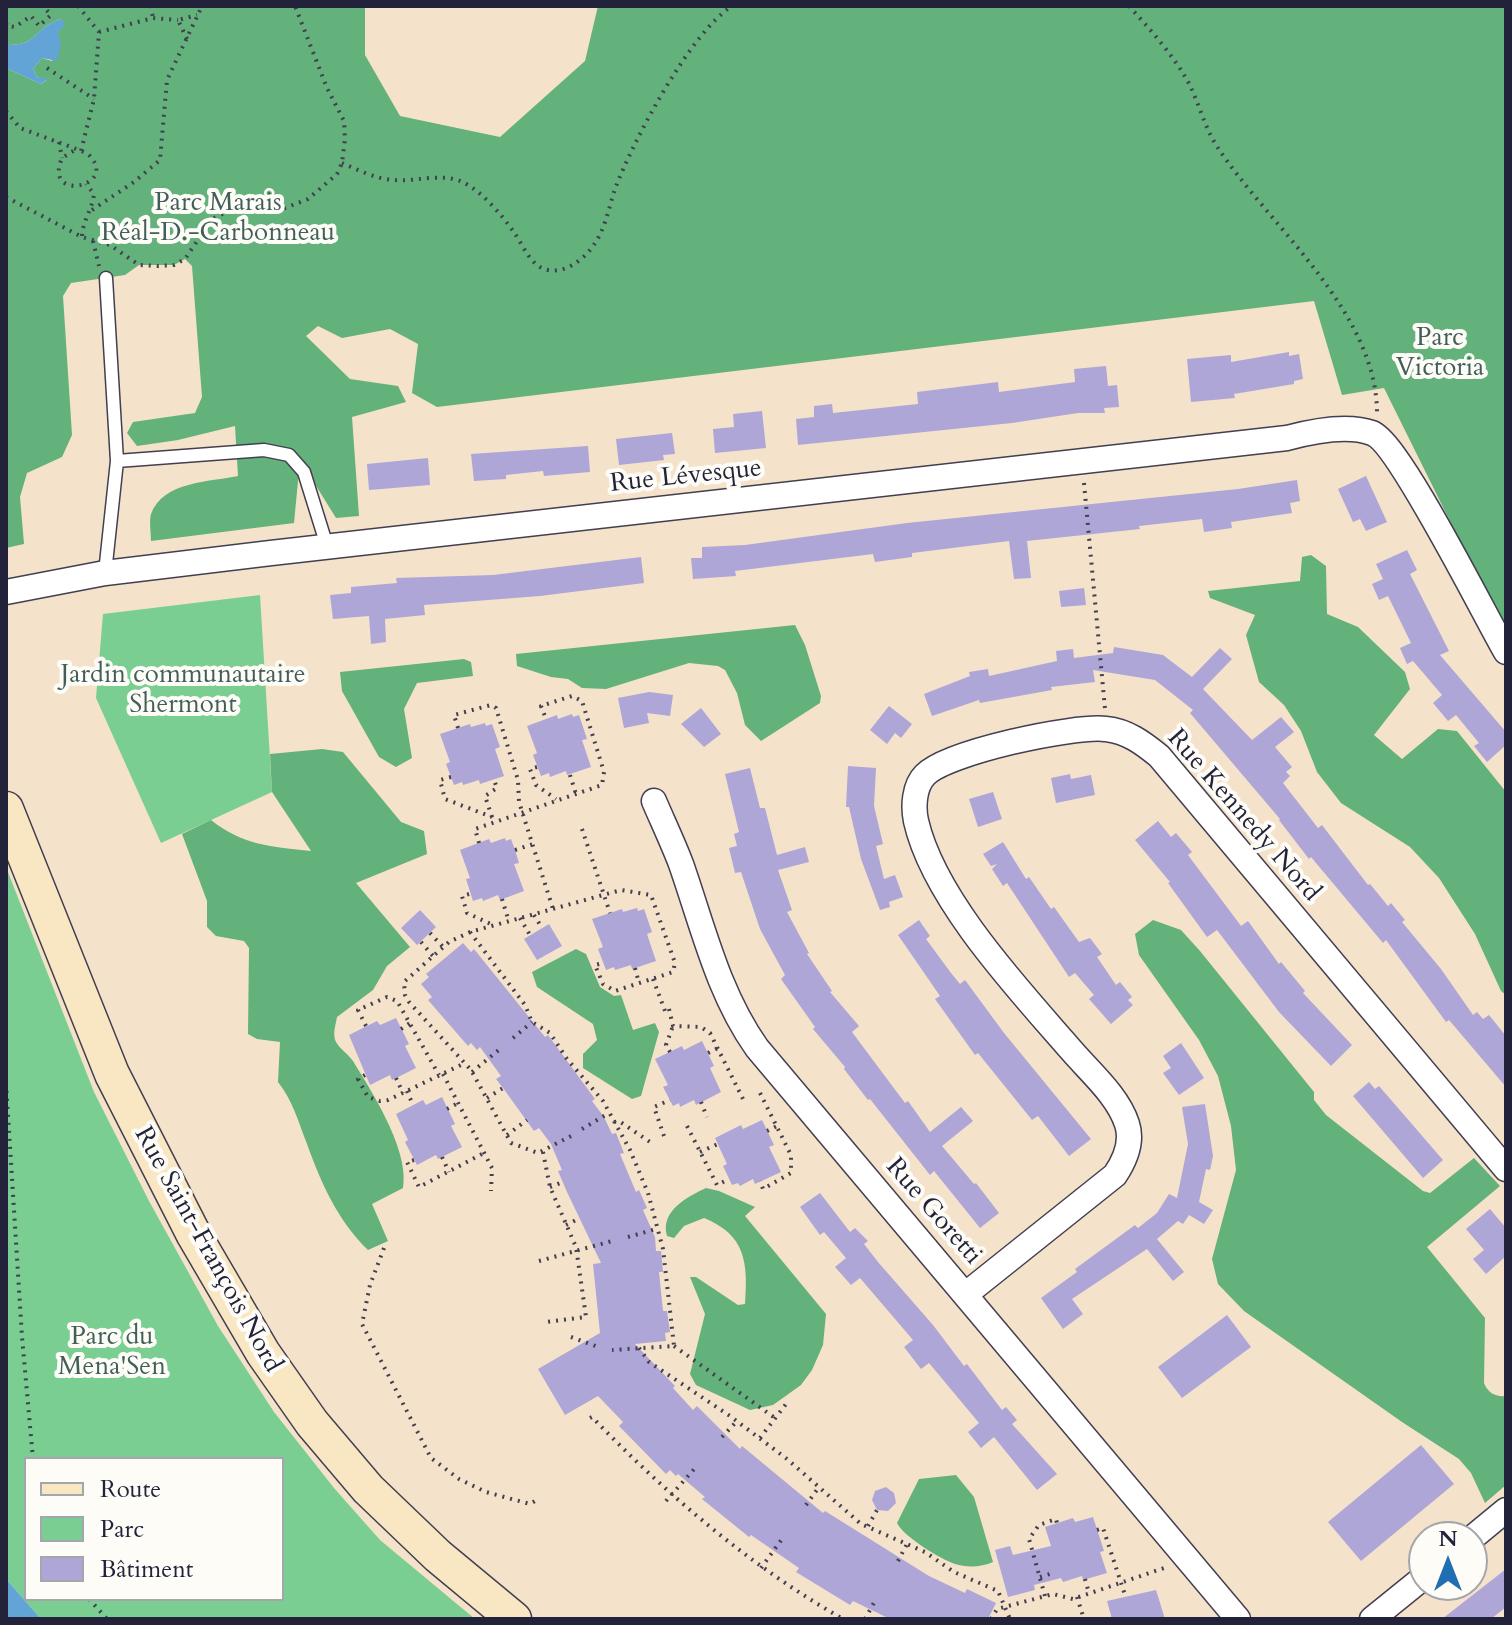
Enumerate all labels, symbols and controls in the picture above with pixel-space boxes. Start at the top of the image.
park label: Parc Marais Réal-D.-Carbonneau [101,188,335,250]
park label: Parc Victoria [1396,323,1484,384]
street label: Rue Lévesque [609,454,763,500]
park label: Jardin communautaire Shermont [61,660,305,722]
street label: Rue Kennedy Nord [1160,724,1326,908]
street label: Rue Saint-François Nord [126,1122,288,1378]
street label: Rue Goretti [878,1152,988,1272]
park label: Parc du Mena'Sen [58,1322,166,1384]
legend [24,1457,284,1601]
text: Route [100,1473,161,1506]
text: Parc [100,1513,144,1546]
north arrow [1408,1521,1488,1601]
text: N [1438,1524,1458,1554]
text: Bâtiment [100,1553,193,1586]

